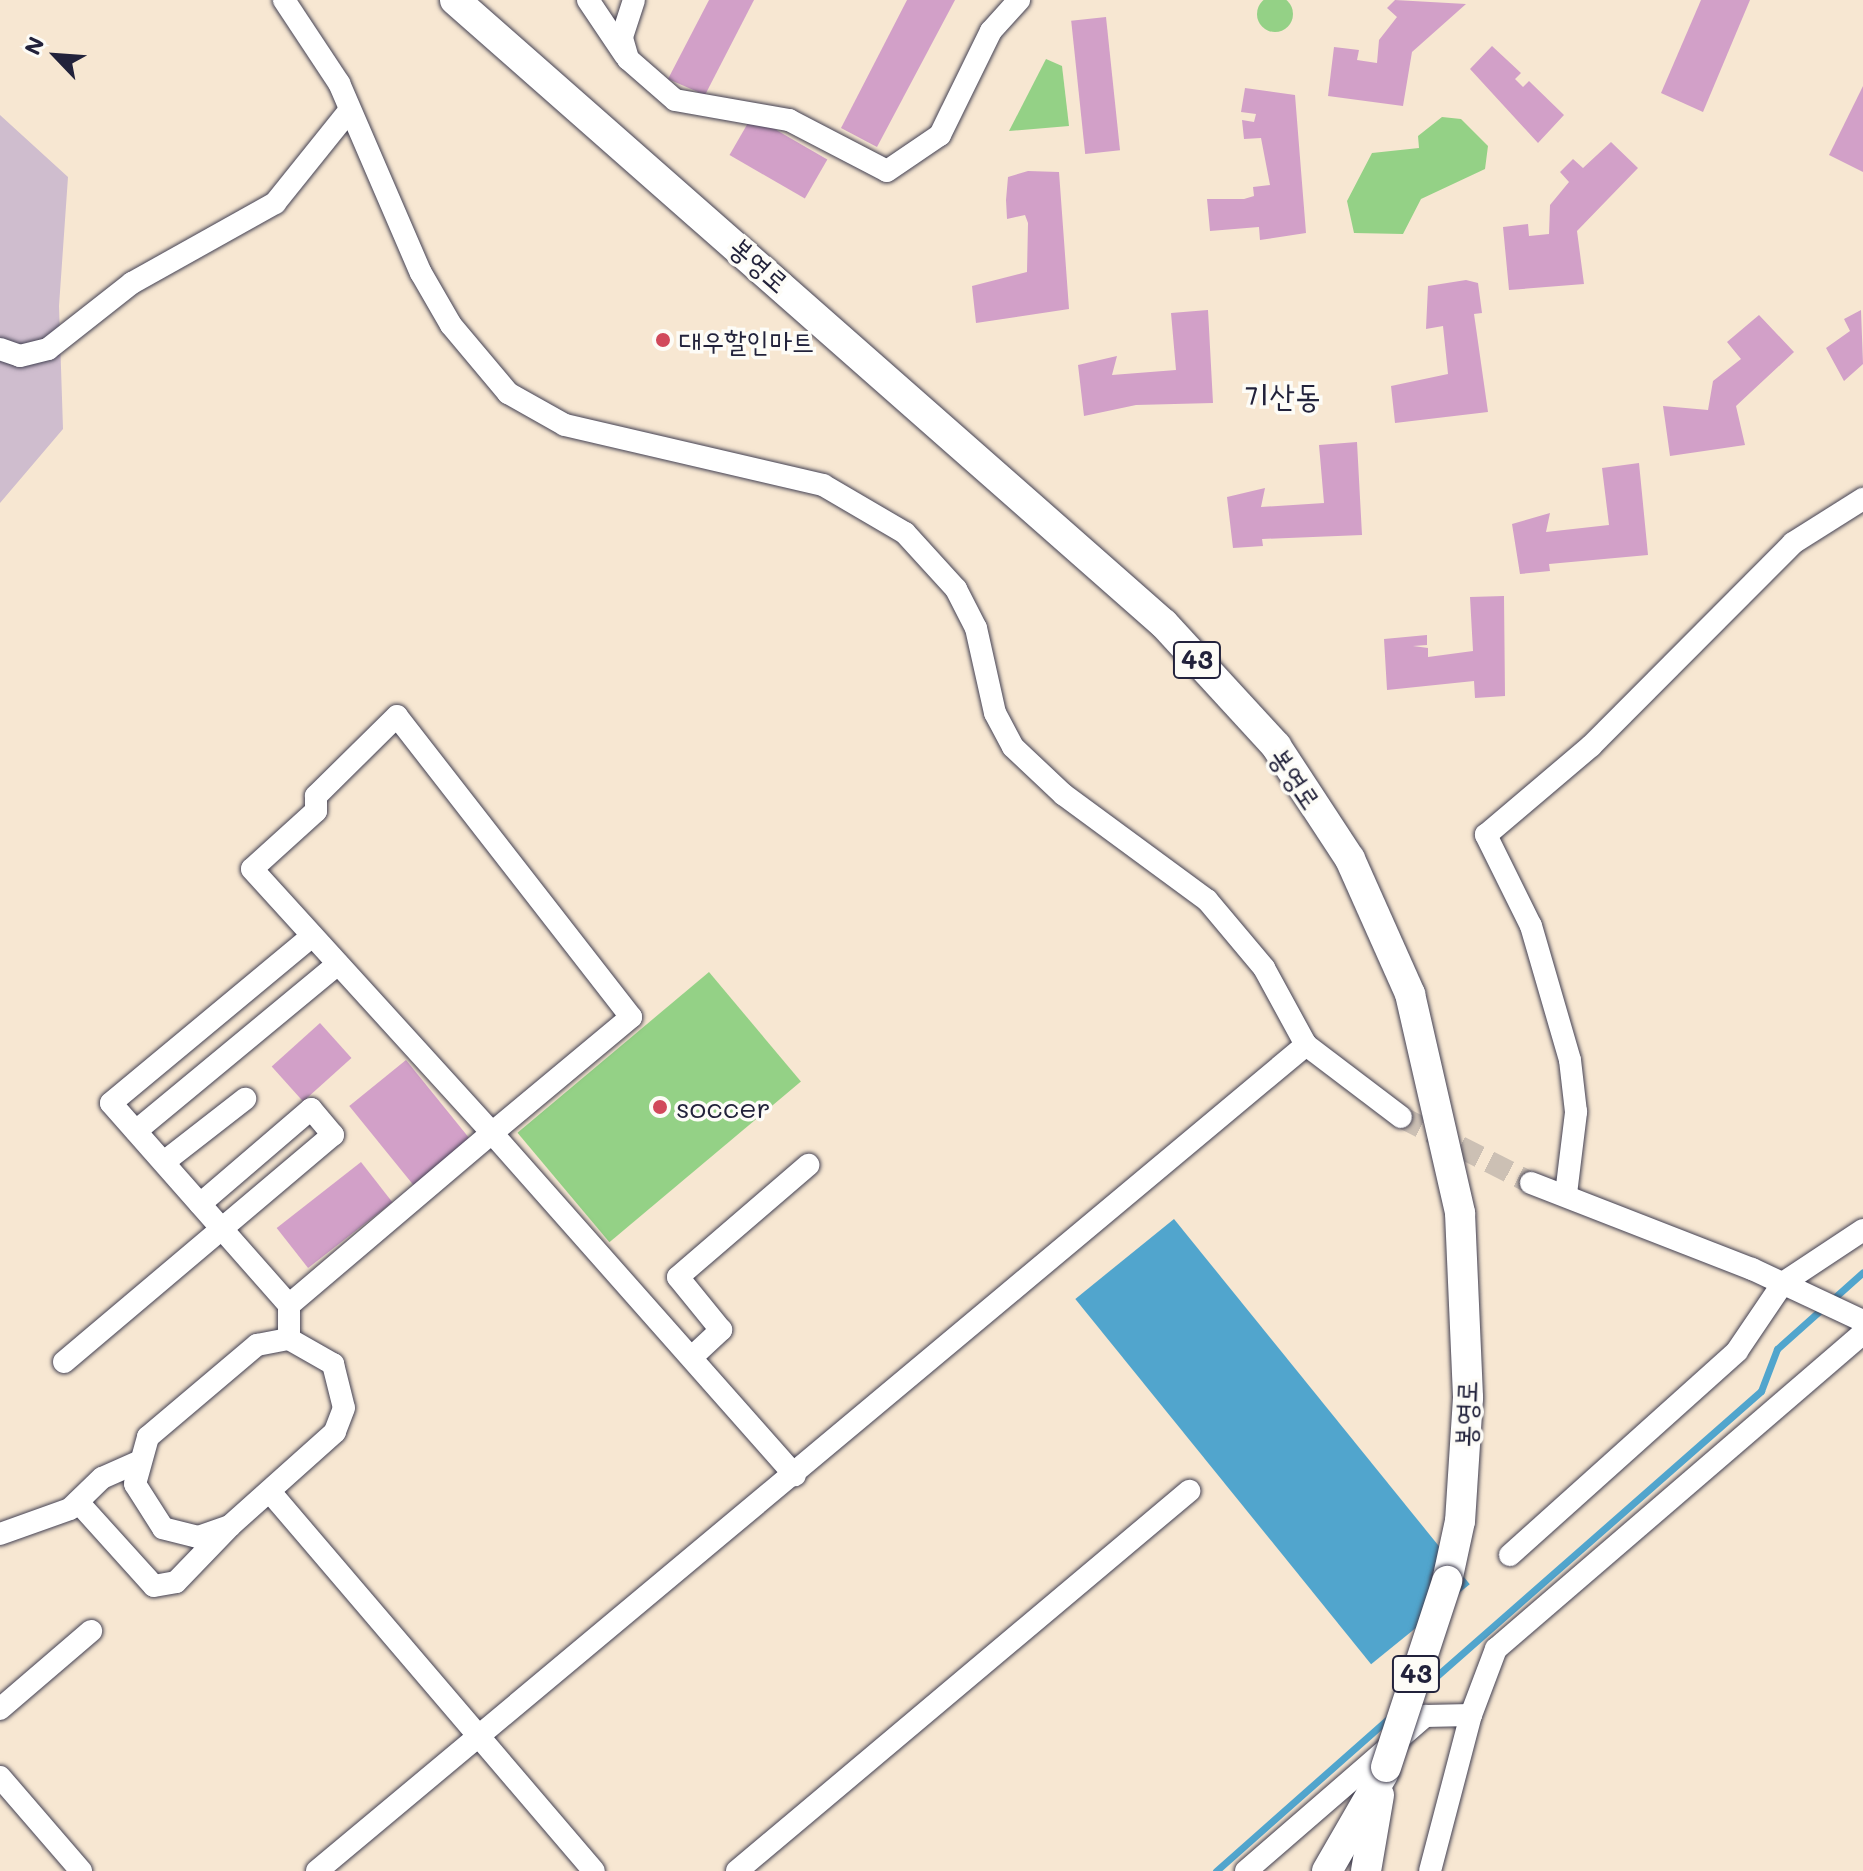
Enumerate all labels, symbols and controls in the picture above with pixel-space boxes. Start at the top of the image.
north arrow [16,16,96,96]
text: N [17,32,50,59]
street label: 봉영로 [723,229,797,299]
place label: 대우할인마트 [679,323,814,357]
marker: 대우할인마트 [654,331,672,349]
district label: 기산동 [1243,375,1321,413]
road number: 43 [1171,638,1223,682]
street label: 봉영로 [1263,741,1329,815]
place label: soccer [676,1090,771,1124]
marker: soccer [651,1098,669,1116]
street label: 봉영로 [1447,1380,1483,1448]
road number: 43 [1390,1652,1442,1696]

